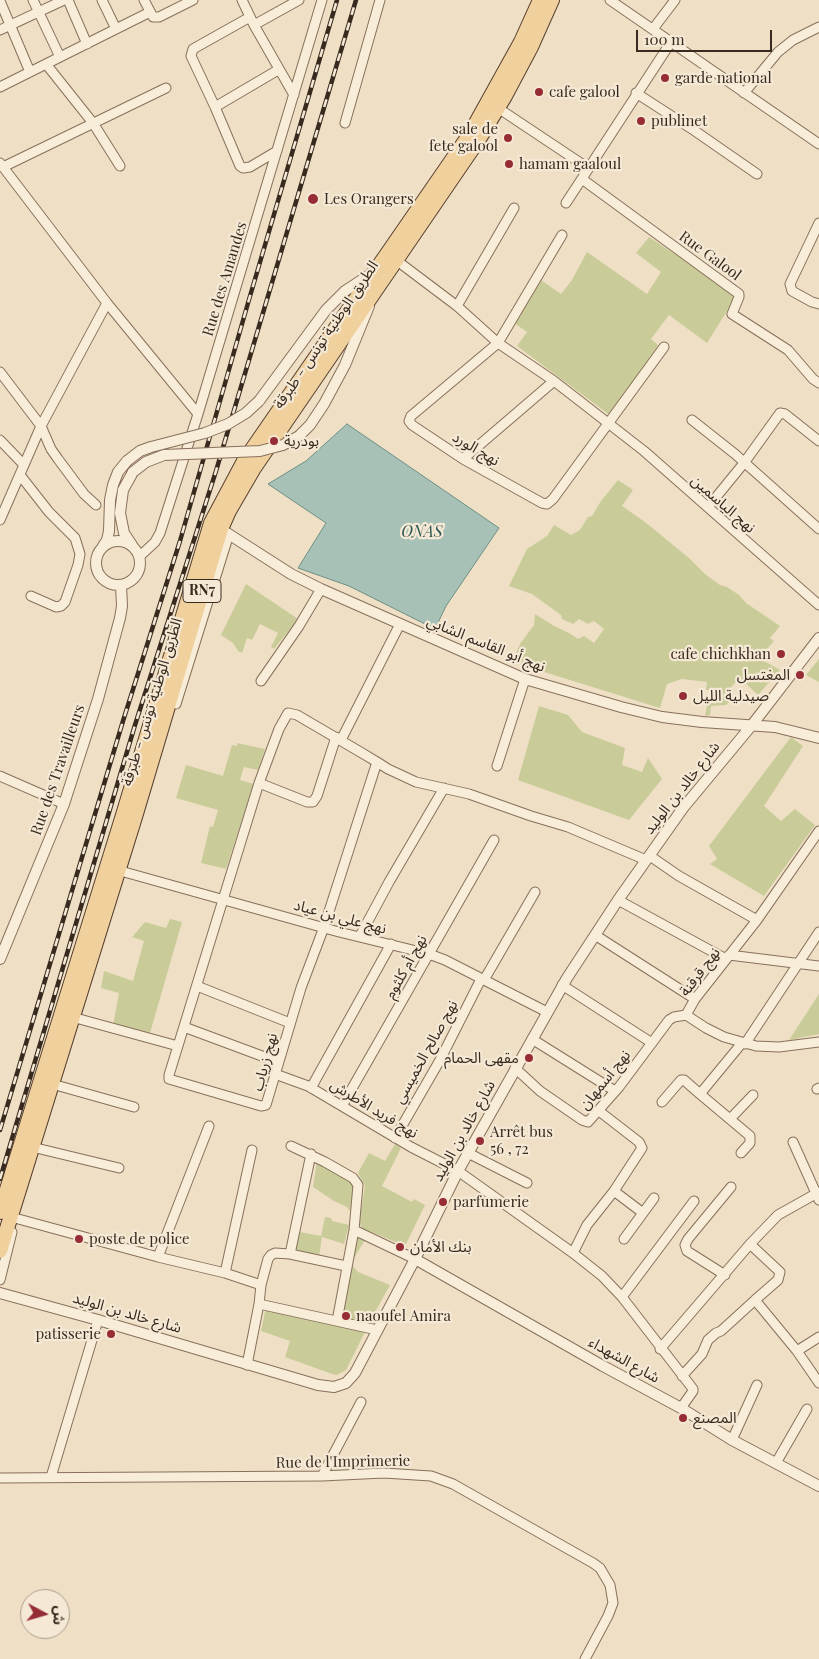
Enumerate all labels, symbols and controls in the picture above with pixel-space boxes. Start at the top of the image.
scale bar [639,20,775,52]
text: 100 m [644,29,685,49]
place label: garde national [675,69,772,87]
marker: garde national [659,72,671,84]
place label: cafe galool [549,83,620,101]
marker: cafe galool [533,86,545,98]
place label: publinet [651,112,707,130]
marker: publinet [635,115,647,127]
place label: sale de fete galool [429,120,498,155]
marker: sale de fete galool [502,132,514,144]
place label: hamam gaaloul [519,155,621,173]
marker: hamam gaaloul [503,158,515,170]
place label: Les Orangers [324,190,414,208]
marker: Les Orangers [306,192,320,206]
street label: Rue des Amandes [199,220,251,338]
street label: Rue Galool [675,227,745,285]
street label: الطريق الوطنية تونس - طبرقة [270,258,382,412]
street label: نهج الورد [449,428,503,470]
place label: بودرية [284,432,319,450]
marker: بودرية [268,435,280,447]
street label: نهج الياسمين [687,471,759,537]
water label: ONAS [401,522,443,542]
road number: RN7 [183,580,221,602]
street label: نهج أبو القاسم الشابي [424,612,548,676]
street label: الطريق الوطنية تونس - طبرقة [118,616,186,788]
place label: cafe chichkhan [671,645,771,663]
marker: cafe chichkhan [775,648,787,660]
place label: المغتسل [737,666,790,684]
marker: المغتسل [794,669,806,681]
place label: صيدلية الليل [693,687,769,705]
marker: صيدلية الليل [677,690,689,702]
street label: Rue des Travailleurs [27,702,89,838]
street label: شارع خالد بن الوليد [640,738,724,838]
street label: نهج علي بن عياد [292,896,388,938]
street label: نهج أم كلثوم [381,932,431,1002]
street label: نهج قرقنة [676,944,724,1000]
street label: نهج صالح الخميسي [390,997,462,1107]
street label: نهج زرياب [249,1031,281,1093]
street label: نهج أسمهان [576,1047,634,1113]
place label: مقهى الحمام [444,1049,519,1067]
marker: مقهى الحمام [523,1052,535,1064]
street label: نهج فريد الأطرش [327,1076,421,1142]
street label: شارع خالد بن الوليد [429,1077,499,1185]
place label: Arrêt bus 56 , 72 [490,1123,553,1158]
marker: Arrêt bus 56 , 72 [474,1135,486,1147]
place label: parfumerie [453,1193,529,1211]
marker: parfumerie [437,1196,449,1208]
place label: poste de police [89,1230,190,1248]
marker: poste de police [73,1233,85,1245]
place label: بنك الأمان [410,1238,472,1256]
marker: بنك الأمان [394,1241,406,1253]
street label: شارع خالد بن الوليد [70,1289,184,1337]
place label: naoufel Amira [356,1307,451,1325]
marker: naoufel Amira [340,1310,352,1322]
place label: patisserie [35,1325,101,1343]
marker: patisserie [105,1328,117,1340]
street label: شارع الشهداء [585,1333,663,1387]
place label: المصنع [693,1409,736,1427]
marker: المصنع [677,1412,689,1424]
street label: Rue de l'Imprimerie [276,1452,410,1472]
north arrow [20,1589,70,1639]
text: ش [49,1605,70,1626]

